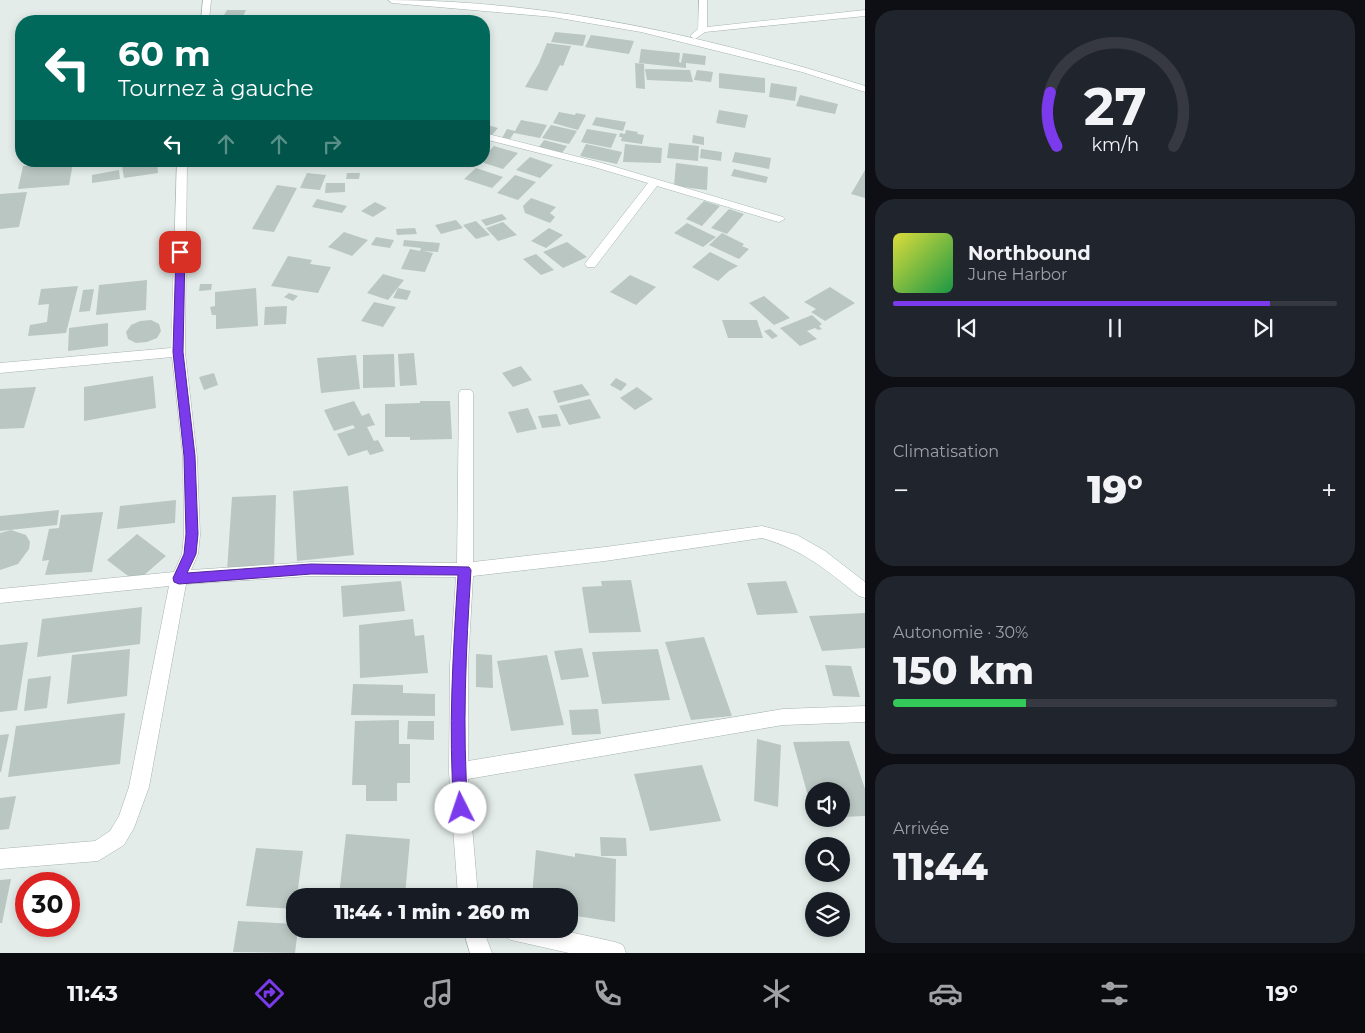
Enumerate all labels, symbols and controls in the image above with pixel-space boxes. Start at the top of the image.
text: 60 m [118,32,211,75]
icon: left [35,35,100,100]
text: Tournez à gauche [118,75,314,102]
text: 27 [1084,75,1146,138]
icon: left [159,130,187,158]
icon: ahead [212,130,240,158]
icon: ahead [265,130,293,158]
icon: right [318,130,346,158]
text: km/h [1091,134,1139,155]
pin [159,231,201,273]
icon: arrive [166,238,194,266]
text: Northbound [968,242,1091,265]
text: June Harbor [968,265,1067,284]
icon: previous [953,314,981,342]
icon: pause [1101,314,1129,342]
icon: next [1249,314,1277,342]
text: Climatisation [893,442,999,461]
text: 19° [1087,466,1143,513]
text: − [893,473,909,507]
text: + [1321,473,1337,507]
text: Autonomie · 30% [893,623,1028,642]
text: 150 km [893,647,1034,694]
position arrow [434,781,486,833]
map controls [805,782,850,937]
button: sound [805,782,850,827]
text: Arrivée [893,819,949,838]
button: search [805,837,850,882]
text: 11:44 [893,843,988,890]
speed limit sign: 30 [15,872,80,937]
button: layers [805,892,850,937]
text: 11:44 · 1 min · 260 m [334,901,530,924]
icon: directions [252,976,287,1011]
icon: music [421,976,456,1011]
icon: phone [590,976,625,1011]
icon: climate [759,976,794,1011]
icon: car [928,976,963,1011]
icon: filters [1097,976,1132,1011]
text: 11:43 [67,980,118,1007]
text: 19° [1266,980,1298,1007]

